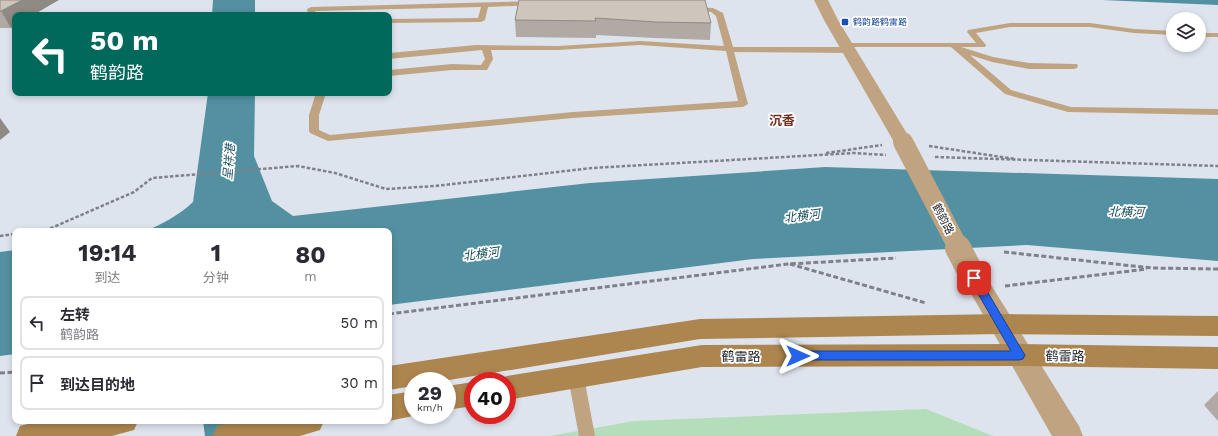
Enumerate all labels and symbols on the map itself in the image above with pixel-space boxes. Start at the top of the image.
marker: 鹤韵路鹤雷路 [840,17,850,27]
place label: 鹤韵路鹤雷路 [853,17,907,27]
district label: 沉香 [769,113,795,128]
water label: 呈祥港 [220,141,238,181]
street label: 鹤韵路 [930,201,956,237]
water label: 北横河 [1108,205,1146,219]
water label: 北横河 [783,207,823,225]
water label: 北横河 [462,245,502,263]
pin [957,261,991,295]
position arrow [777,335,819,377]
street label: 鹤雷路 [1045,348,1085,364]
street label: 鹤雷路 [721,349,761,364]
speed limit sign: 40 [464,372,516,424]

